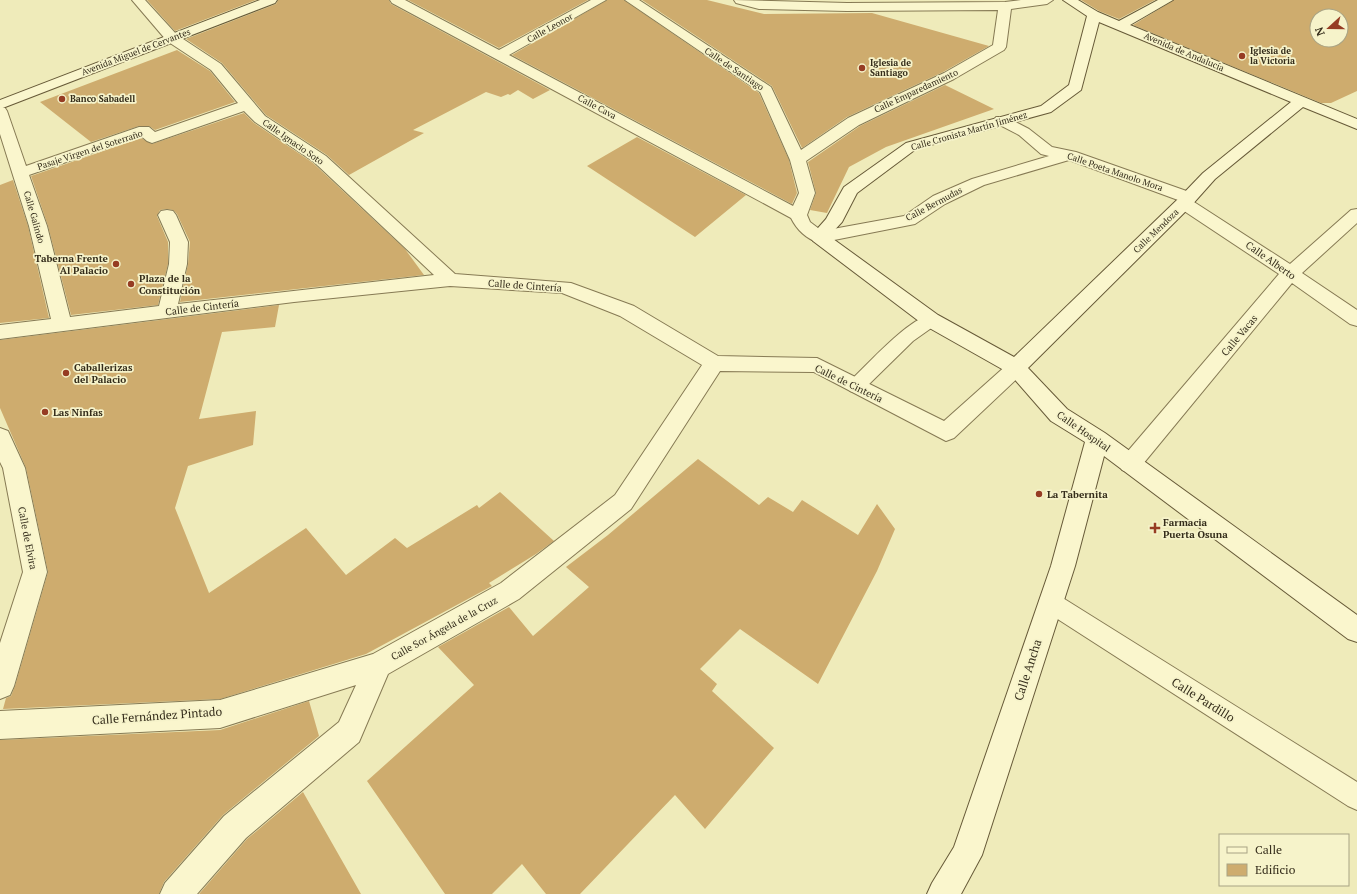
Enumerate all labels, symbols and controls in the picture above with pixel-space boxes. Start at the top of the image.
north arrow [1309,8,1349,48]
street label: Calle Leonor [525,10,576,46]
text: N [1311,25,1328,38]
street label: Avenida Miguel de Cervantes [80,26,192,78]
street label: Avenida de Andalucía [1142,30,1226,75]
street label: Calle de Santiago [702,45,766,93]
place label: Iglesia de la Victoria [1250,45,1295,67]
marker: Iglesia de la Victoria [1237,51,1247,61]
place label: Iglesia de Santiago [870,57,911,79]
marker: Iglesia de Santiago [857,63,867,73]
street label: Calle Emparedamiento [872,66,960,116]
street label: Calle Cava [576,92,619,122]
place label: Banco Sabadell [70,93,135,105]
marker: Banco Sabadell [57,94,67,104]
street label: Calle Cronista Martín Jiménez [909,109,1029,153]
street label: Calle Ignacio Soto [260,116,326,168]
street label: Pasaje Virgen del Soterraño [36,127,144,173]
street label: Calle Poeta Manolo Mora [1066,150,1165,194]
street label: Calle Bermudas [904,184,964,224]
street label: Calle Galindo [21,189,47,245]
street label: Calle Mendoza [1131,206,1182,256]
street label: Calle Alberto [1243,238,1299,283]
place label: Taberna Frente Al Palacio [35,252,109,277]
marker: Taberna Frente Al Palacio [111,259,121,269]
place label: Plaza de la Constitución [139,272,201,297]
street label: Calle de Cintería [488,276,562,295]
marker: Plaza de la Constitución [126,279,136,289]
street label: Calle de Cintería [165,297,240,318]
street label: Calle Vacas [1218,312,1260,359]
place label: Caballerizas del Palacio [74,361,133,386]
street label: Calle de Cintería [813,361,885,406]
marker: Caballerizas del Palacio [61,368,71,378]
place label: Las Ninfas [53,406,103,419]
marker: Las Ninfas [40,407,50,417]
street label: Calle Hospital [1054,408,1113,455]
place label: La Tabernita [1047,488,1108,501]
marker: La Tabernita [1034,489,1044,499]
street label: Calle de Elvira [15,506,40,571]
place label: Farmacia Puerta Osuna [1163,516,1228,541]
marker: Farmacia Puerta Osuna [1150,523,1160,533]
street label: Calle Sor Ángela de la Cruz [389,594,500,663]
street label: Calle Ancha [1011,637,1045,702]
street label: Calle Pardillo [1169,674,1238,725]
street label: Calle Fernández Pintado [91,703,223,728]
legend [1219,834,1349,886]
text: Calle [1255,842,1282,857]
text: Edificio [1255,862,1296,877]

